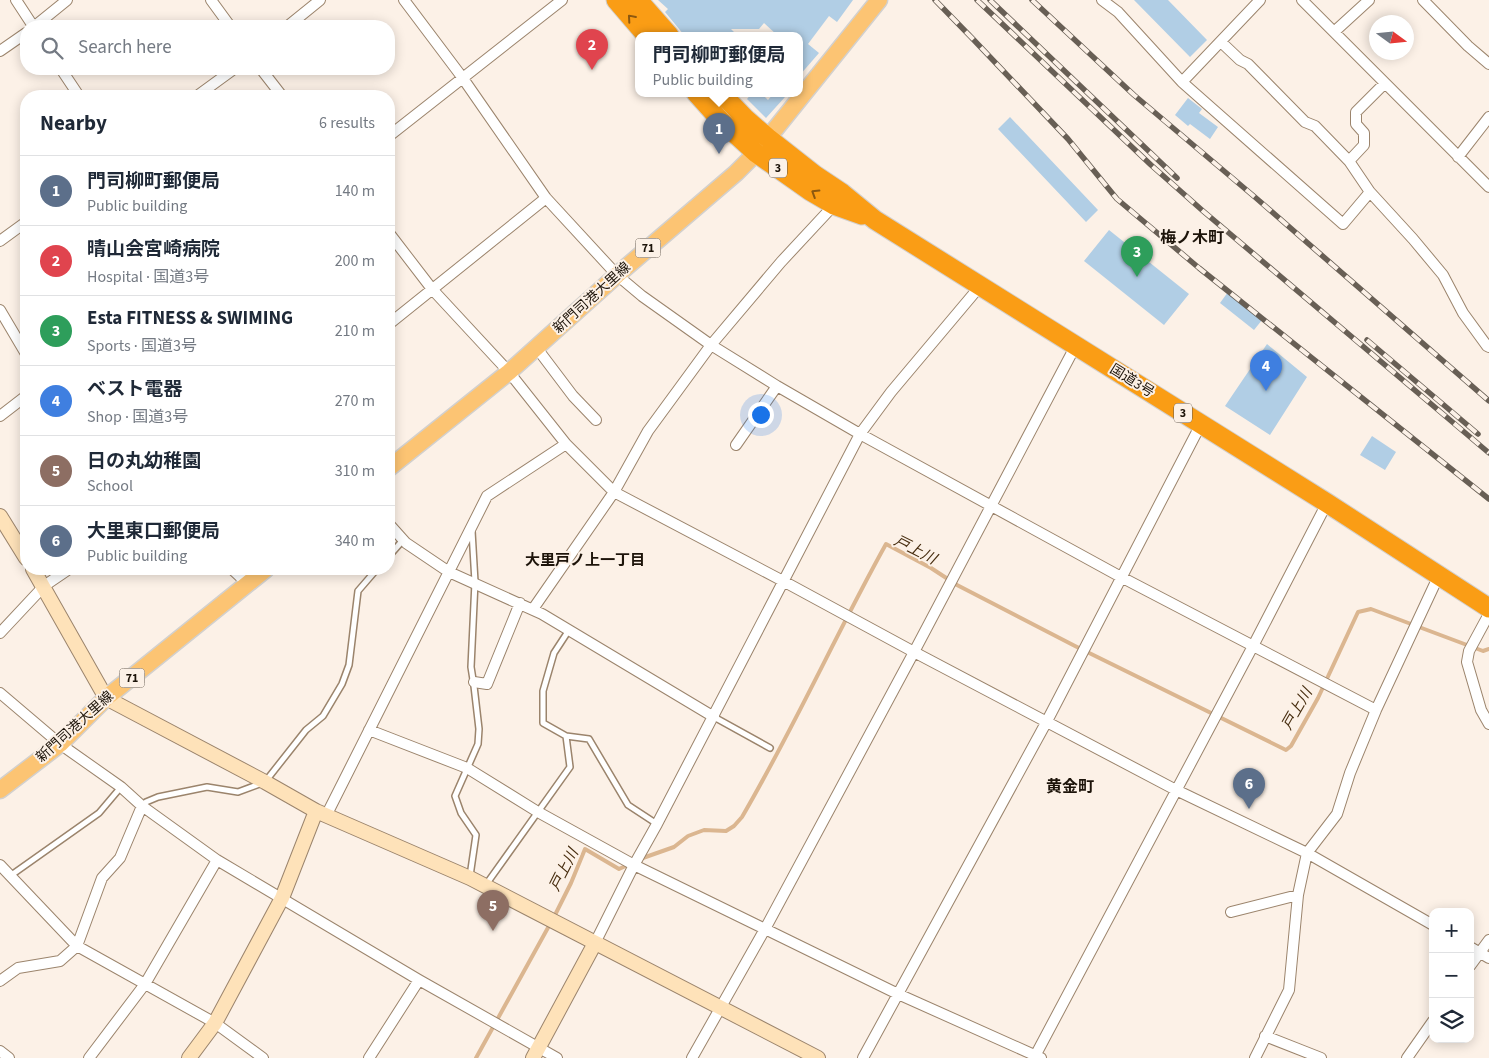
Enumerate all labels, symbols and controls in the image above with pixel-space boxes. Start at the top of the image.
one-way arrow [628,14,637,23]
north arrow [1369,15,1414,60]
search box [20,20,395,75]
pin: 2 [576,29,608,70]
popup [635,32,803,97]
icon: search [38,34,66,62]
text: Search here [78,34,172,61]
text: 門司柳町郵便局 [652,42,786,69]
text: Public building [652,69,753,91]
text: Nearby [40,108,107,138]
text: 6 results [319,112,375,134]
pin: 1 [703,113,735,154]
road number: 3 [769,158,787,178]
text: 門司柳町郵便局 [87,168,220,195]
text: 1 [52,180,60,202]
text: 140 m [335,180,375,202]
one-way arrow [811,190,820,200]
text: Public building [87,195,187,217]
district label: 梅ノ木町 [1160,227,1224,249]
text: 晴山会宮崎病院 [87,236,220,263]
pin: 3 [1121,236,1153,277]
road number: 71 [636,238,660,258]
text: 2 [52,250,60,272]
text: 200 m [335,250,375,272]
street label: 新門司港大里線 [549,258,635,338]
text: Hospital · 国道3号 [87,266,209,288]
text: Esta FITNESS & SWIMING [87,305,293,332]
text: 3 [52,320,60,342]
text: 210 m [335,320,375,342]
text: Sports · 国道3号 [87,335,197,357]
pin: 4 [1250,350,1282,391]
street label: 国道3号 [1106,360,1158,402]
text: ベスト電器 [87,376,182,403]
text: 4 [52,390,60,412]
text: 270 m [335,390,375,412]
your location [748,402,774,428]
road number: 3 [1174,403,1192,422]
text: Shop · 国道3号 [87,406,188,428]
text: 日の丸幼稚園 [87,448,201,475]
text: 5 [52,460,60,482]
text: 310 m [335,460,375,482]
text: School [87,475,133,497]
text: 大里東口郵便局 [87,518,220,545]
text: 6 [52,530,60,552]
text: 340 m [335,530,375,552]
water label: 戸上川 [890,530,942,570]
text: Public building [87,545,187,567]
district label: 大里戸ノ上一丁目 [525,550,645,571]
road number: 71 [120,668,144,688]
water label: 戸上川 [1277,683,1318,734]
street label: 新門司港大里線 [32,687,118,767]
pin: 6 [1233,768,1265,809]
district label: 黄金町 [1046,776,1094,798]
water label: 戸上川 [544,843,584,895]
pin: 5 [477,890,509,931]
map controls [1429,908,1474,1043]
button: + [1429,908,1474,953]
button: − [1429,953,1474,998]
button: layers [1429,998,1474,1043]

